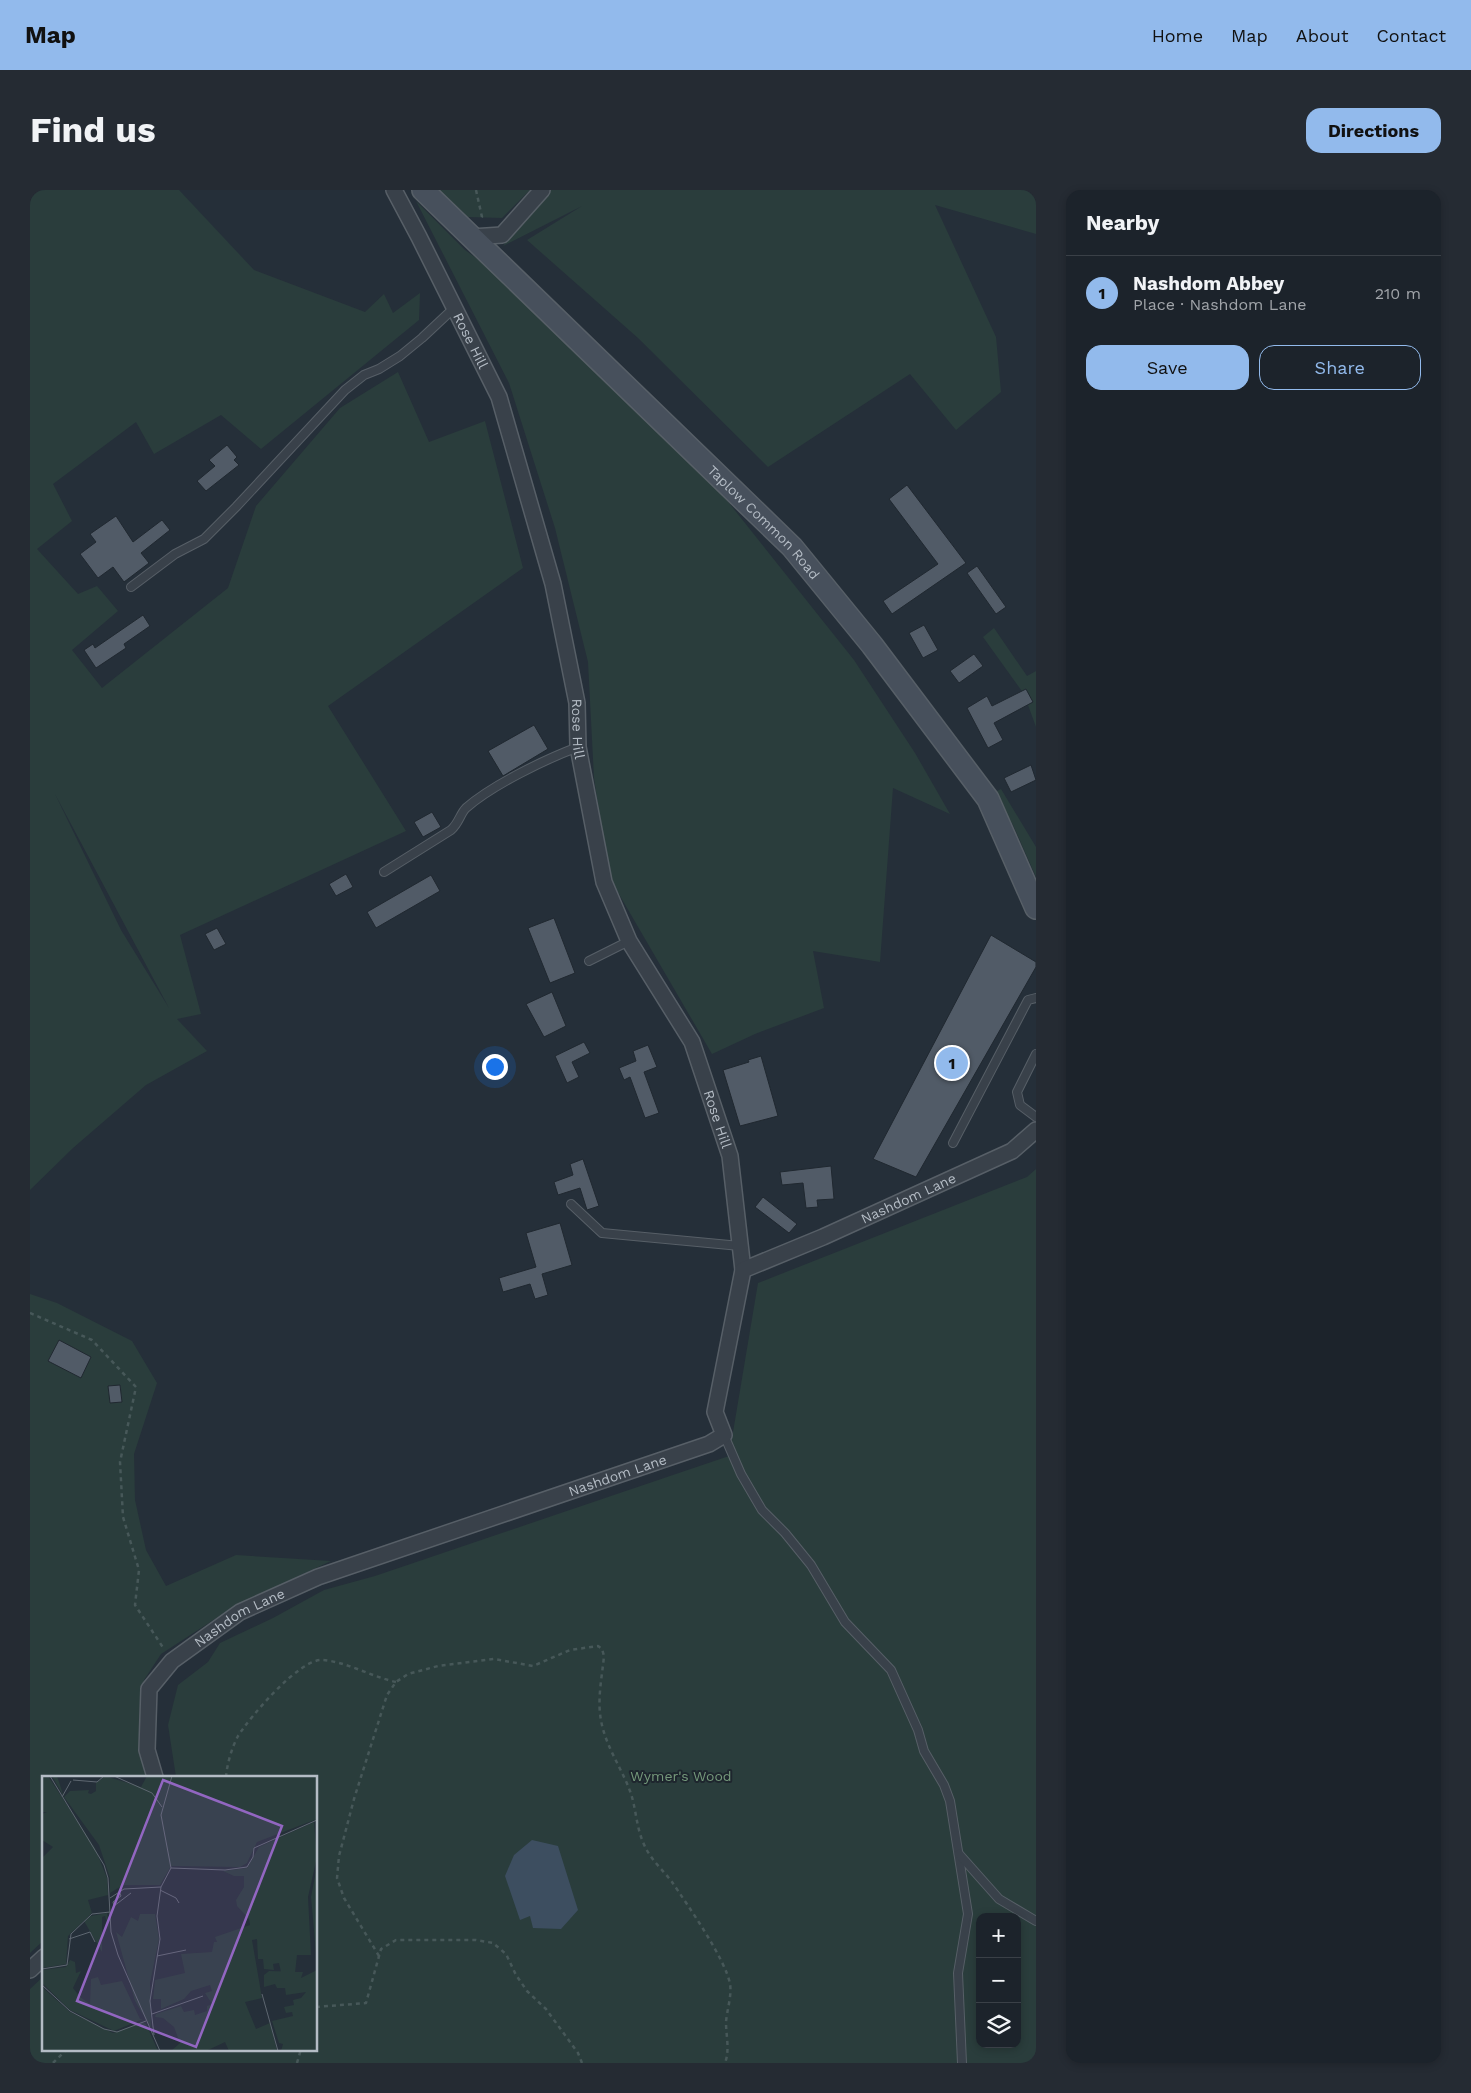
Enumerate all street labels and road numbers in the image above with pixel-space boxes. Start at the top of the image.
street label: Rose Hill [450,310,492,372]
street label: Taplow Common Road [704,462,823,582]
street label: Rose Hill [569,698,588,761]
street label: Rose Hill [701,1088,735,1151]
street label: Nashdom Lane [858,1170,958,1227]
street label: Nashdom Lane [566,1451,669,1499]
street label: Nashdom Lane [191,1585,287,1650]

